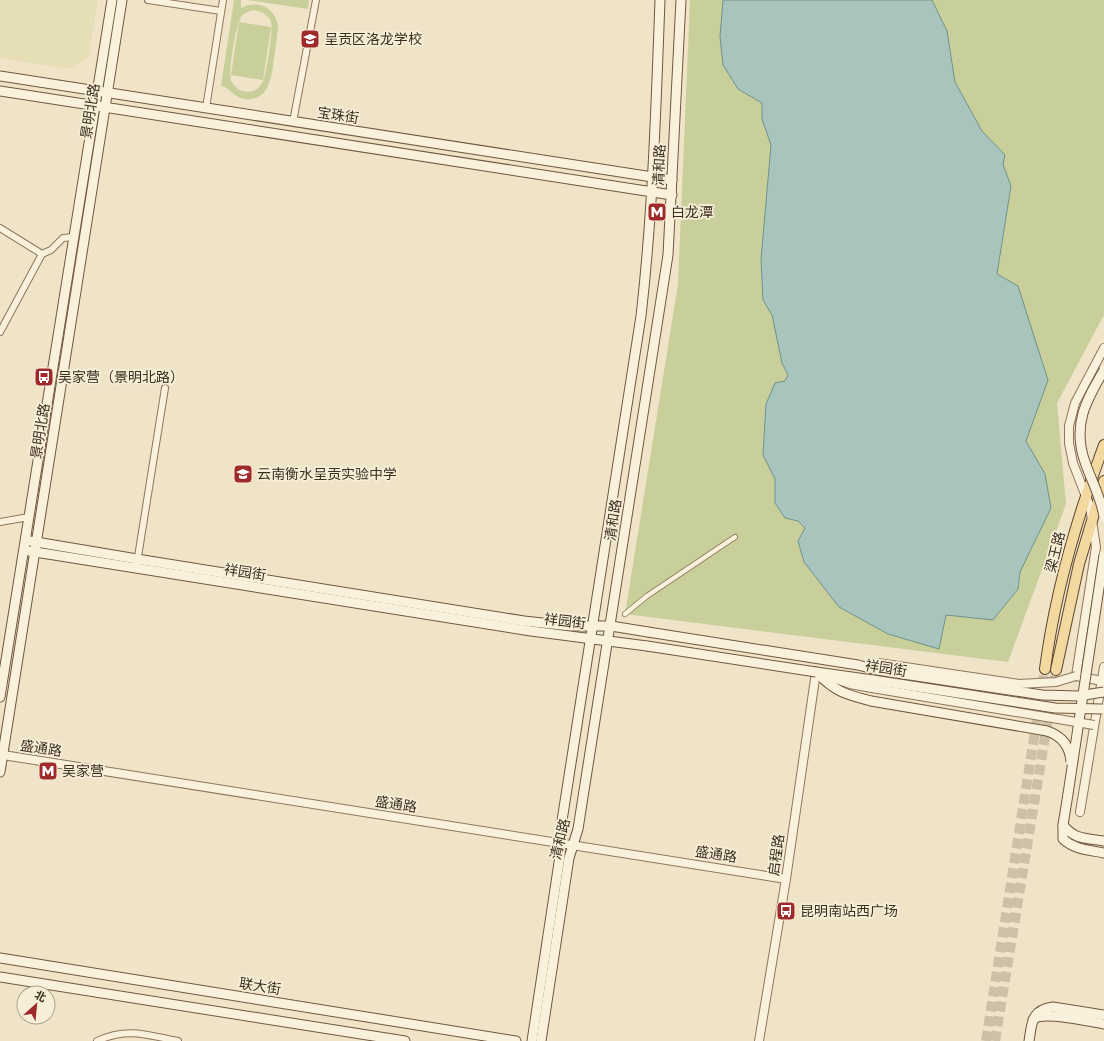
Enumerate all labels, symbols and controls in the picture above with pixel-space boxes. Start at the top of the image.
school or university icon: 呈贡区洛龙学校 [299,28,321,50]
place label: 呈贡区洛龙学校 [324,29,422,50]
street label: 景明北路 [76,82,105,140]
street label: 宝珠街 [316,102,360,129]
street label: 清和路 [648,144,671,187]
metro station icon: 白龙潭 [646,201,668,223]
place label: 白龙潭 [671,202,713,223]
bus stop icon: 吴家营（景明北路） [33,366,55,388]
place label: 吴家营（景明北路） [58,367,184,388]
street label: 景明北路 [26,402,55,460]
school or university icon: 云南衡水呈贡实验中学 [232,463,254,485]
place label: 云南衡水呈贡实验中学 [257,464,397,485]
street label: 清和路 [600,498,627,542]
street label: 梁王路 [1040,529,1071,575]
street label: 祥园街 [223,559,267,586]
street label: 祥园街 [543,609,587,634]
street label: 祥园街 [864,655,908,682]
street label: 盛通路 [19,735,63,762]
metro station icon: 吴家营 [37,760,59,782]
place label: 吴家营 [62,761,104,782]
street label: 盛通路 [374,791,418,818]
street label: 清和路 [545,816,576,862]
street label: 启程路 [763,833,790,877]
street label: 盛通路 [694,841,738,868]
bus stop icon: 昆明南站西广场 [775,900,797,922]
place label: 昆明南站西广场 [800,901,898,922]
street label: 联大街 [238,973,282,1000]
north arrow [16,985,56,1025]
text: 北 [32,986,49,1007]

